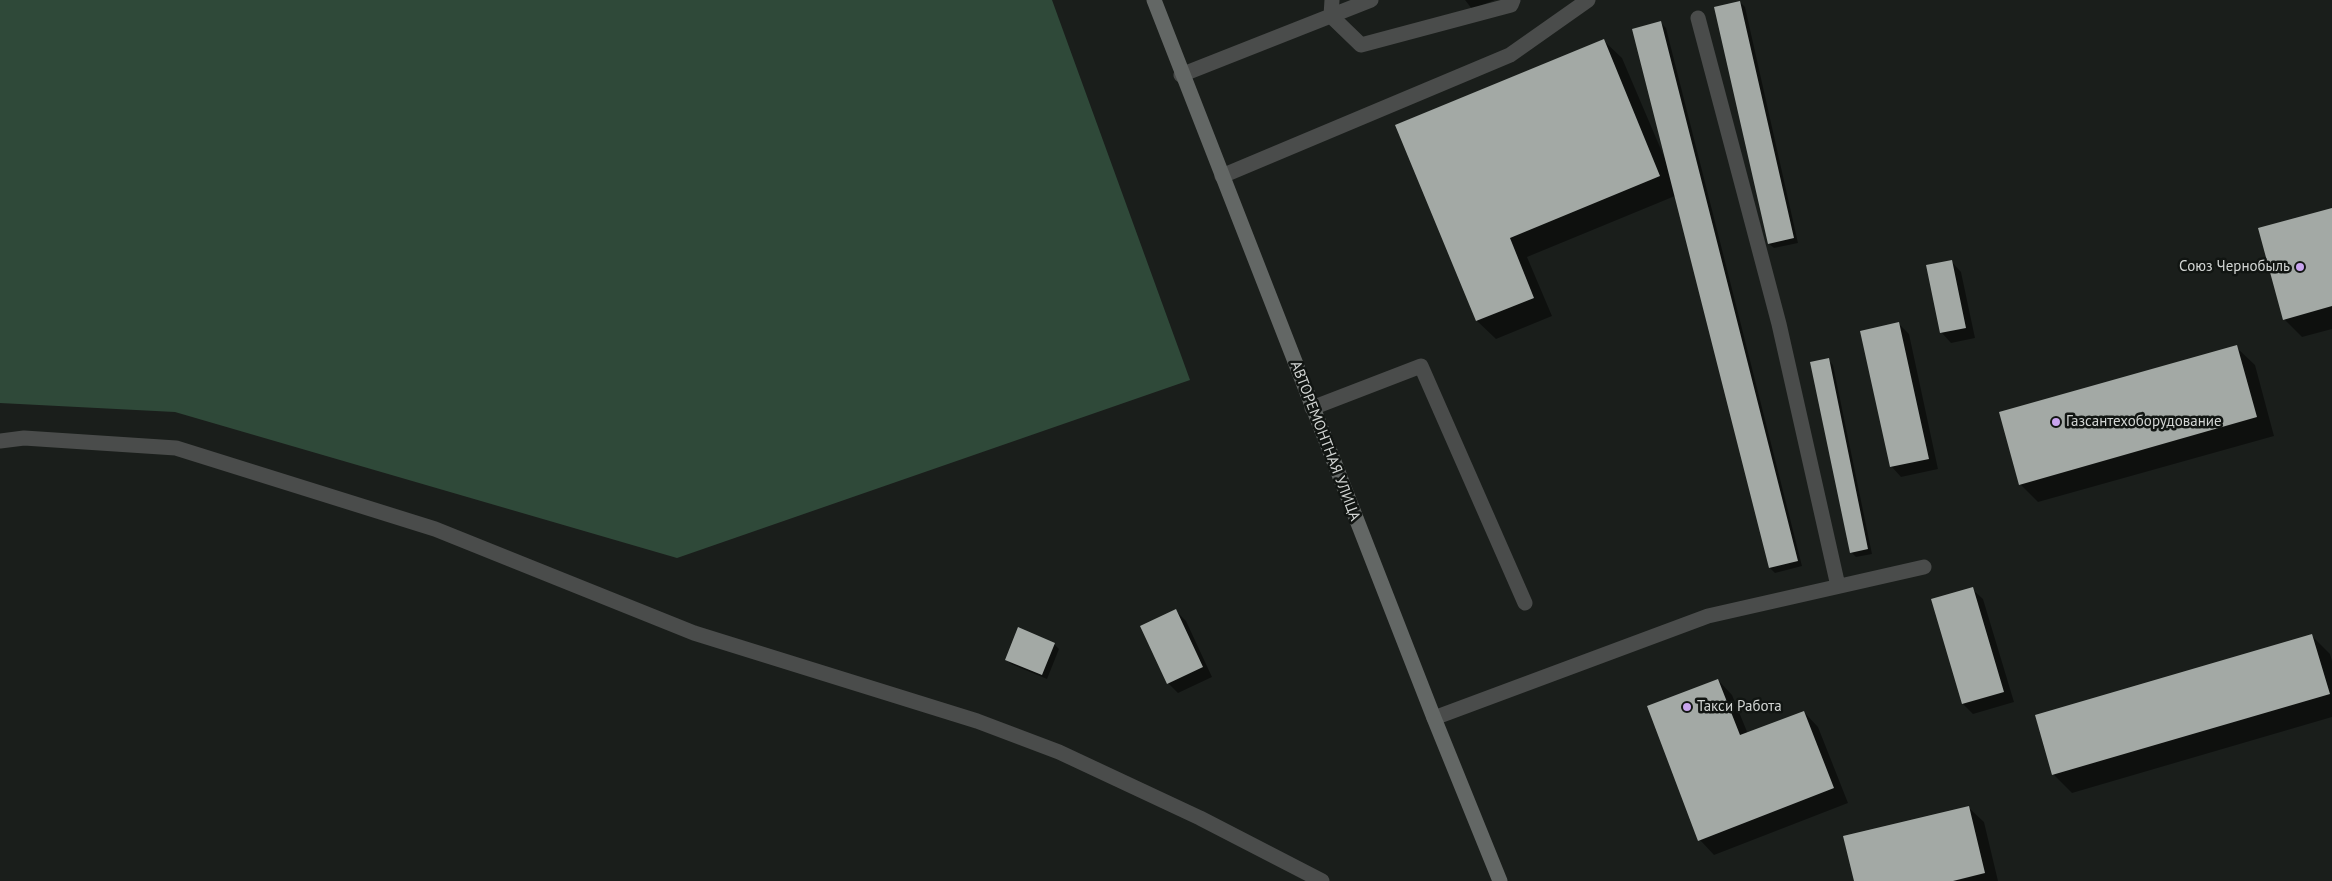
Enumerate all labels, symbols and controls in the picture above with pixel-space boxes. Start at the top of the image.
place label: Союз Чернобыль [2179,258,2290,276]
marker: Союз Чернобыль [2294,261,2306,273]
street label: АВТОРЕМОНТНАЯ УЛИЦА [1286,358,1364,524]
place label: Газсантехоборудование [2066,413,2222,431]
marker: Газсантехоборудование [2050,416,2062,428]
place label: Такси Работа [1697,698,1782,716]
marker: Такси Работа [1681,701,1693,713]

